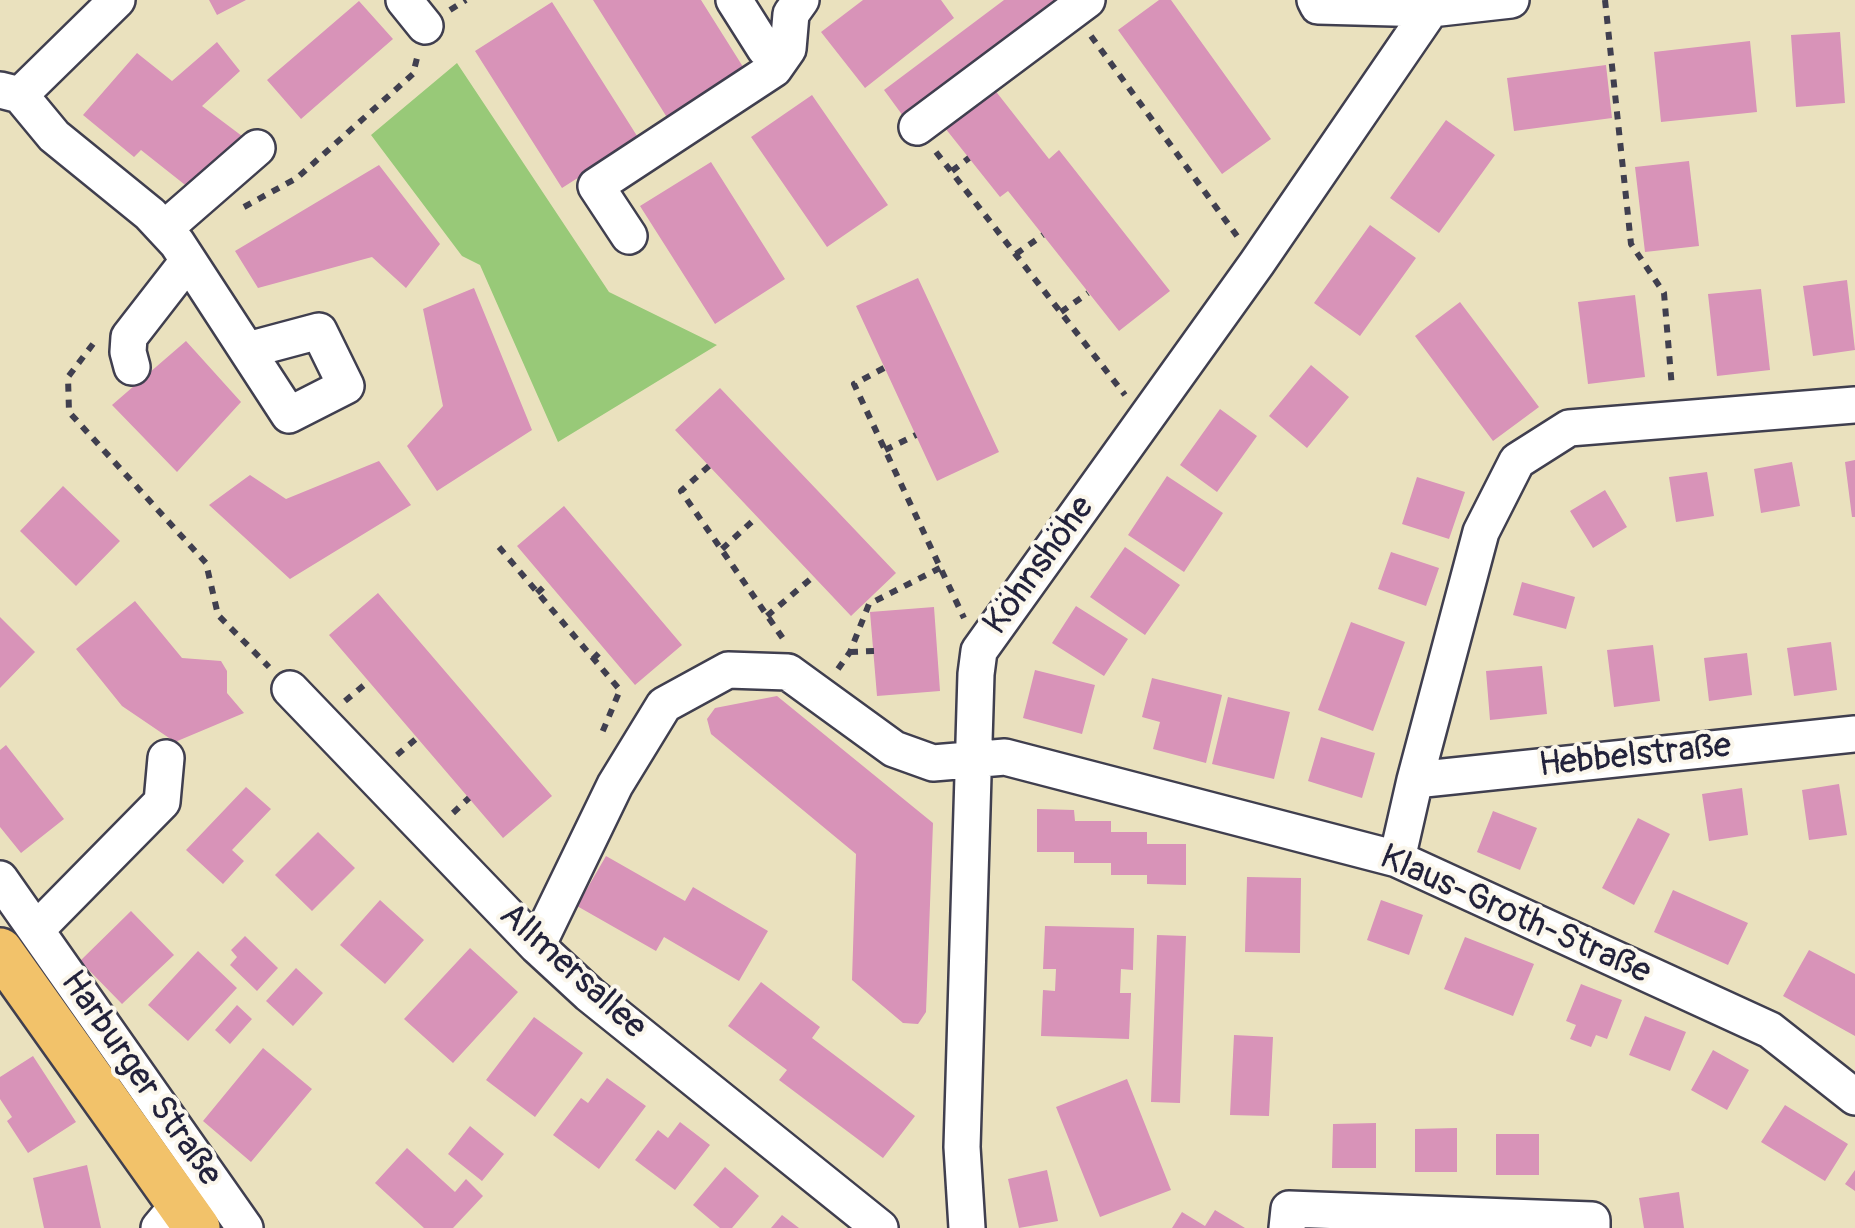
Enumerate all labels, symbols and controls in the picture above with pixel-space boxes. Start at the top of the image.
street label: Köhnshöhe [976,489,1104,643]
street label: Hebbelstraße [1537,726,1733,788]
street label: Klaus-Groth-Straße [1373,837,1657,995]
street label: Allmersallee [490,895,654,1049]
street label: Harburger Straße [50,963,230,1195]

